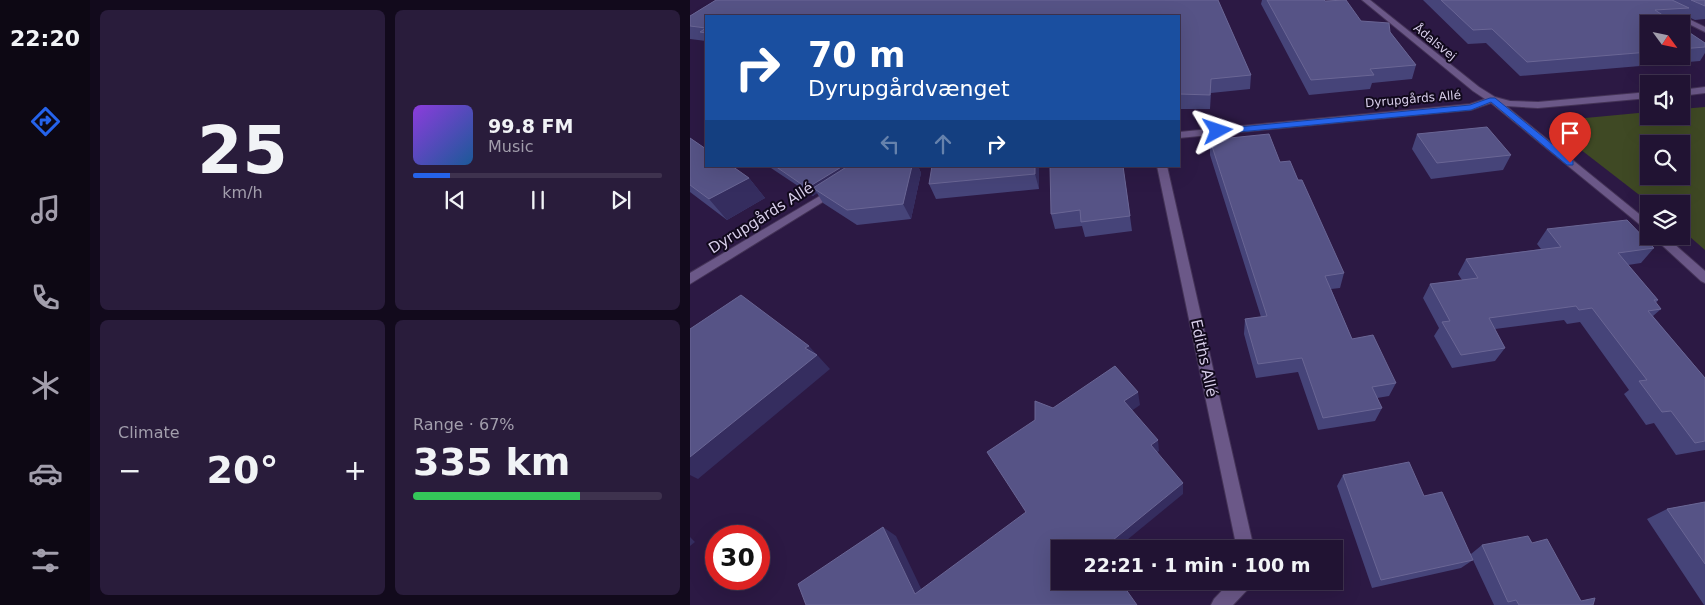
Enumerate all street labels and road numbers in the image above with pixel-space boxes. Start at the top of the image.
street label: Ådalsvej [1411,20,1460,63]
street label: Dyrupgårds Allé [1365,88,1461,110]
street label: Dyrupgårds Allé [705,179,817,257]
street label: Ediths Allé [1187,318,1221,398]

